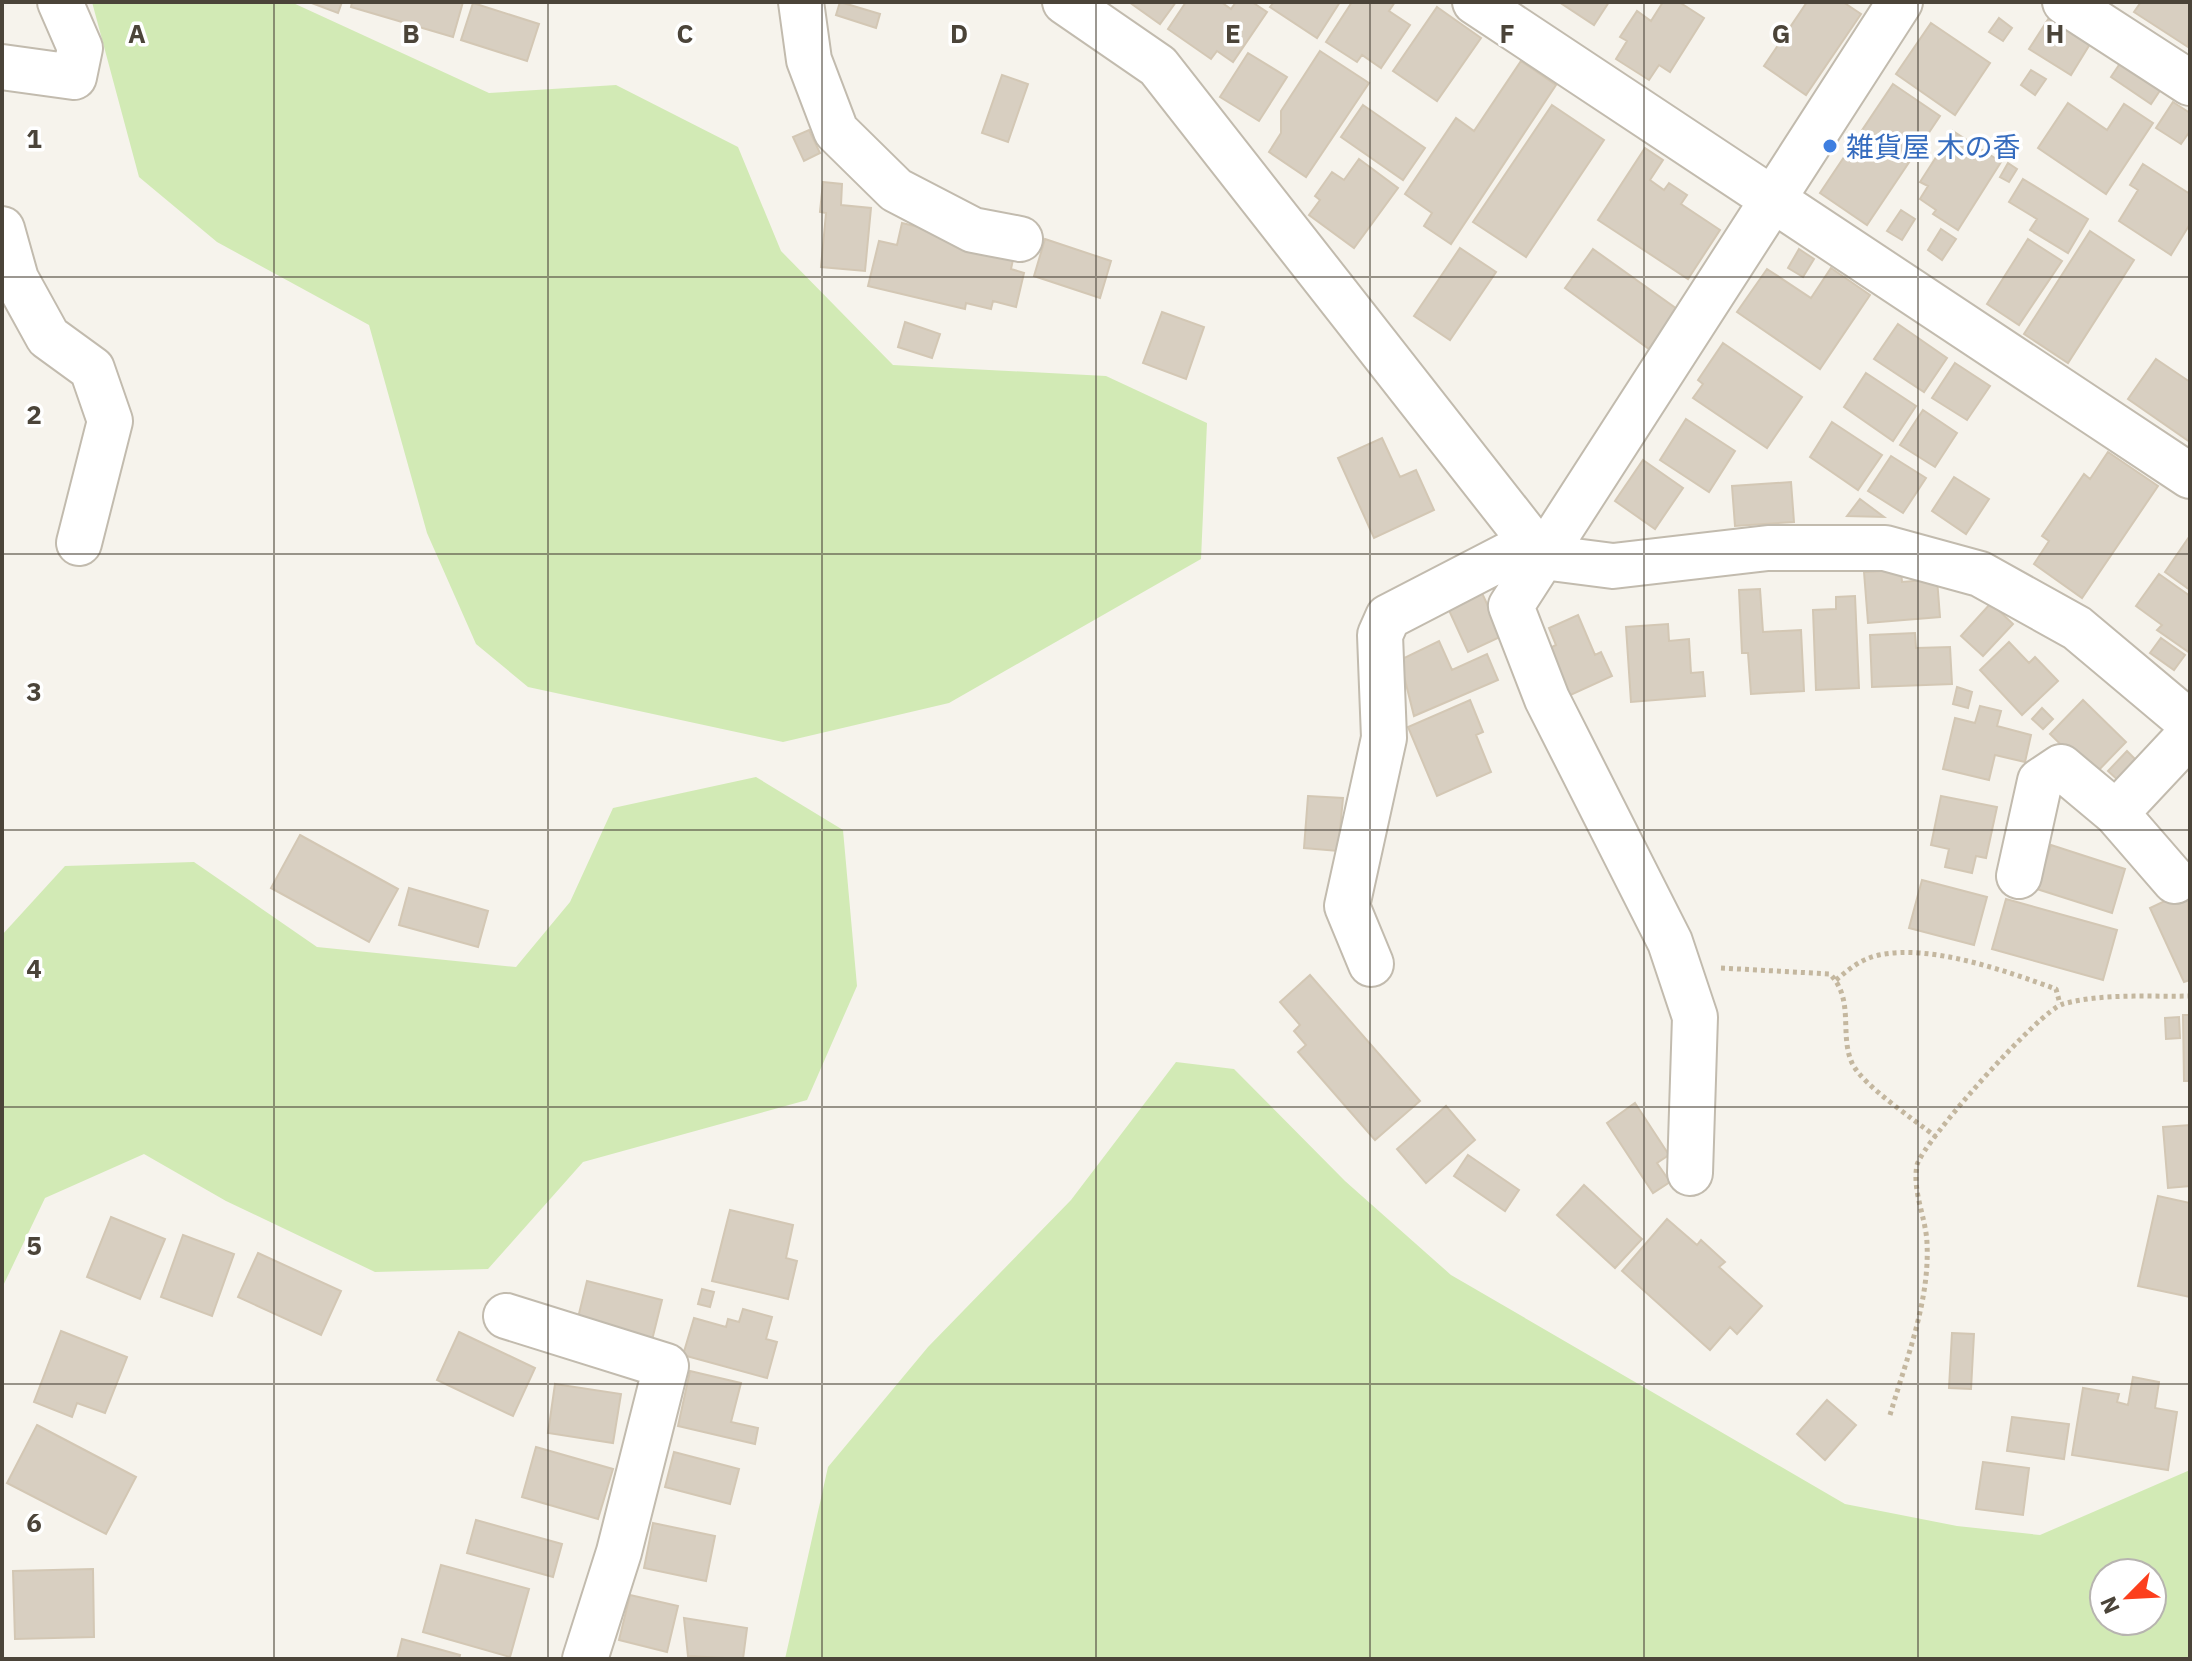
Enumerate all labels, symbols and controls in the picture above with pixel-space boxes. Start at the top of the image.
text: A [128,16,146,50]
text: B [402,16,420,50]
text: C [677,16,694,50]
text: D [950,16,968,50]
text: E [1225,16,1241,50]
text: F [1499,16,1515,50]
text: G [1772,16,1790,50]
text: H [2046,16,2064,50]
text: 1 [26,121,42,155]
place label: 雑貨屋 木の香 [1846,128,2021,165]
marker: 雑貨屋 木の香 [1821,137,1839,155]
text: 2 [26,397,42,431]
text: 3 [26,674,42,708]
text: 4 [26,951,42,985]
text: 5 [26,1228,42,1262]
text: 6 [26,1505,42,1539]
north arrow [2088,1557,2168,1637]
text: N [2093,1592,2126,1619]

